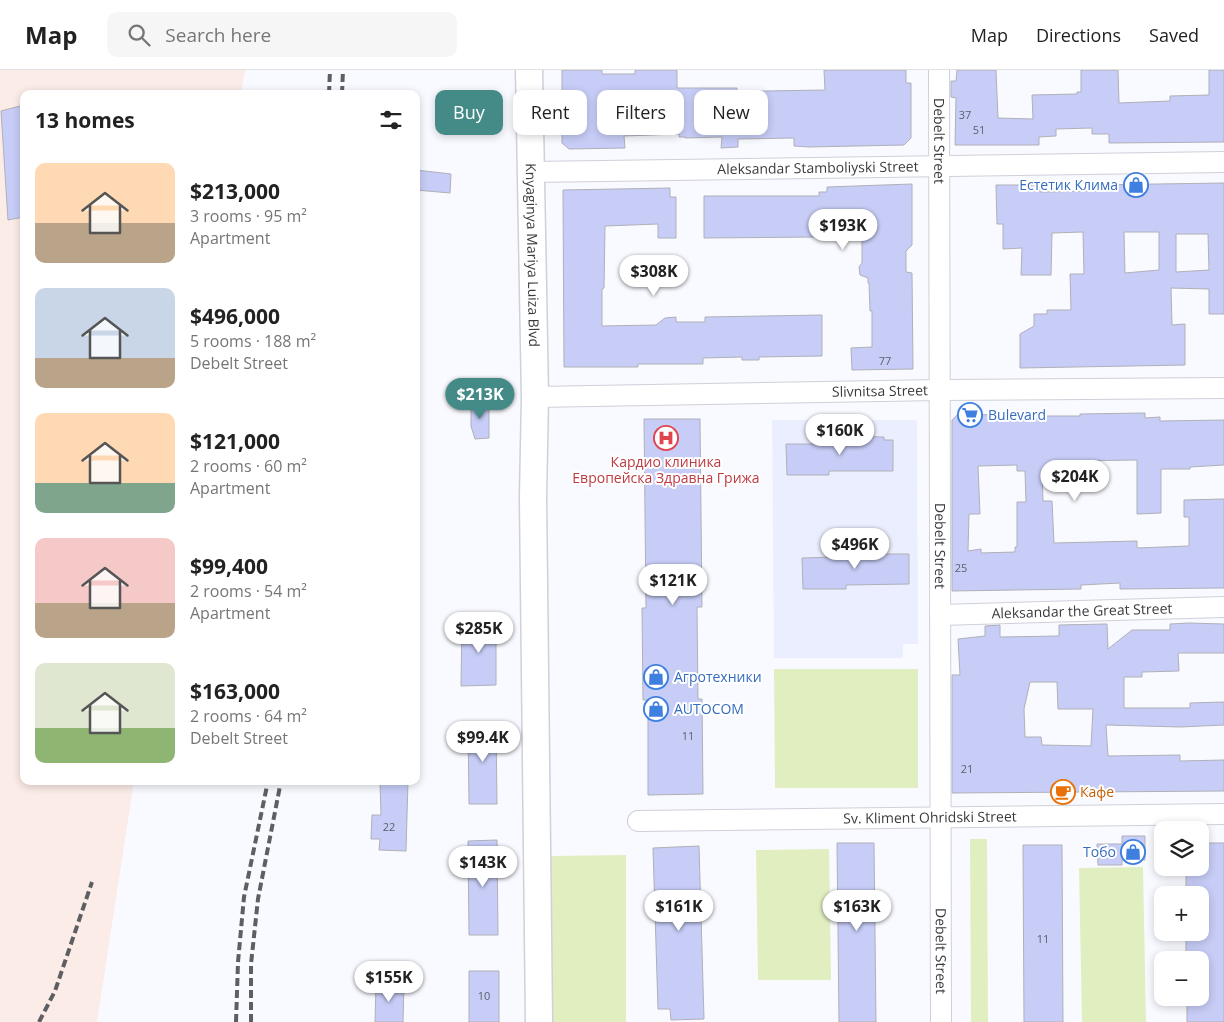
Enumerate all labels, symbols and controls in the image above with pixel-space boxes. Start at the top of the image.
search box [107,12,457,57]
text: Map [25,18,77,51]
icon: search [125,21,153,49]
text: Search here [165,22,271,48]
text: Map [971,23,1008,47]
text: Directions [1036,23,1121,47]
text: Saved [1149,23,1199,47]
chip: Buy [435,90,503,135]
chip: Rent [513,90,587,135]
chip: Filters [597,90,684,135]
chip: New [694,90,768,135]
street label: Debelt Street [930,98,949,184]
text: 13 homes [35,106,135,134]
icon: filters [377,106,405,134]
house number: 37 [959,107,971,122]
house number: 51 [973,122,985,137]
street label: Aleksandar Stamboliyski Street [717,156,919,178]
street label: Knyaginya Mariya Luiza Blvd [522,163,544,347]
shop icon: Естетик Клима [1123,172,1149,198]
place label: Естетик Клима [1019,175,1118,194]
text: $213,000 [190,177,280,205]
icon: home [75,183,135,243]
text: 3 rooms · 95 m² [190,205,307,227]
pin: $193K [808,208,878,251]
text: $193K [819,214,867,236]
text: Apartment [190,227,270,249]
pin: $308K [619,254,689,297]
text: $308K [630,260,678,282]
text: $496,000 [190,302,280,330]
icon: home [75,308,135,368]
text: 5 rooms · 188 m² [190,330,316,352]
text: Debelt Street [190,352,288,374]
house number: 77 [879,353,891,368]
pin: $213K [445,378,515,420]
street label: Slivnitsa Street [832,380,928,401]
text: $213K [456,383,504,405]
supermarket icon: Bulevard [957,402,983,428]
place label: Bulevard [988,405,1046,424]
pin: $160K [805,414,875,456]
text: $160K [816,419,864,441]
hospital icon: Кардио клиника Европейска Здравна Грижа [653,425,679,451]
text: $121,000 [190,427,280,455]
icon: home [75,433,135,493]
place label: Кардио клиника Европейска Здравна Грижа [572,452,760,487]
text: 2 rooms · 60 m² [190,455,307,477]
pin: $204K [1040,460,1110,502]
text: $204K [1051,465,1099,487]
text: Apartment [190,477,270,499]
street label: Debelt Street [931,503,950,589]
pin: $496K [820,528,890,570]
text: $496K [831,533,879,555]
text: $99,400 [190,552,268,580]
icon: home [75,558,135,618]
house number: 25 [955,560,967,575]
pin: $121K [638,564,708,606]
text: $121K [649,569,697,591]
text: 2 rooms · 54 m² [190,580,307,602]
street label: Aleksandar the Great Street [991,598,1173,623]
text: Apartment [190,602,270,624]
pin: $285K [444,612,514,654]
text: $285K [455,617,503,639]
shop icon: Агротехники [643,664,669,690]
place label: Агротехники [674,667,762,686]
text: $163,000 [190,677,280,705]
icon: home [75,683,135,743]
shop icon: AUTOCOM [643,696,669,722]
place label: AUTOCOM [674,699,744,718]
text: 2 rooms · 64 m² [190,705,307,727]
pin: $99.4K [442,720,524,763]
text: $99.4K [457,726,509,748]
text: Debelt Street [190,727,288,749]
house number: 11 [682,728,694,743]
house number: 21 [961,761,973,776]
cafe icon: Кафе [1050,779,1076,805]
place label: Кафе [1080,782,1114,801]
street label: Sv. Kliment Ohridski Street [843,806,1017,828]
house number: 22 [383,819,395,834]
map controls [1154,821,1209,1006]
button: layers [1154,821,1209,876]
shop icon: Тобо [1120,839,1146,865]
place label: Тобо [1083,842,1116,861]
pin: $143K [448,846,518,888]
text: $143K [459,851,507,873]
button: + [1154,886,1209,941]
pin: $161K [644,890,714,932]
pin: $163K [822,890,892,932]
text: $161K [655,895,703,917]
text: $163K [833,895,881,917]
street label: Debelt Street [932,908,951,994]
house number: 11 [1037,931,1049,946]
button: − [1154,951,1209,1006]
pin: $155K [354,960,424,1003]
text: $155K [365,966,413,988]
house number: 10 [478,988,490,1003]

